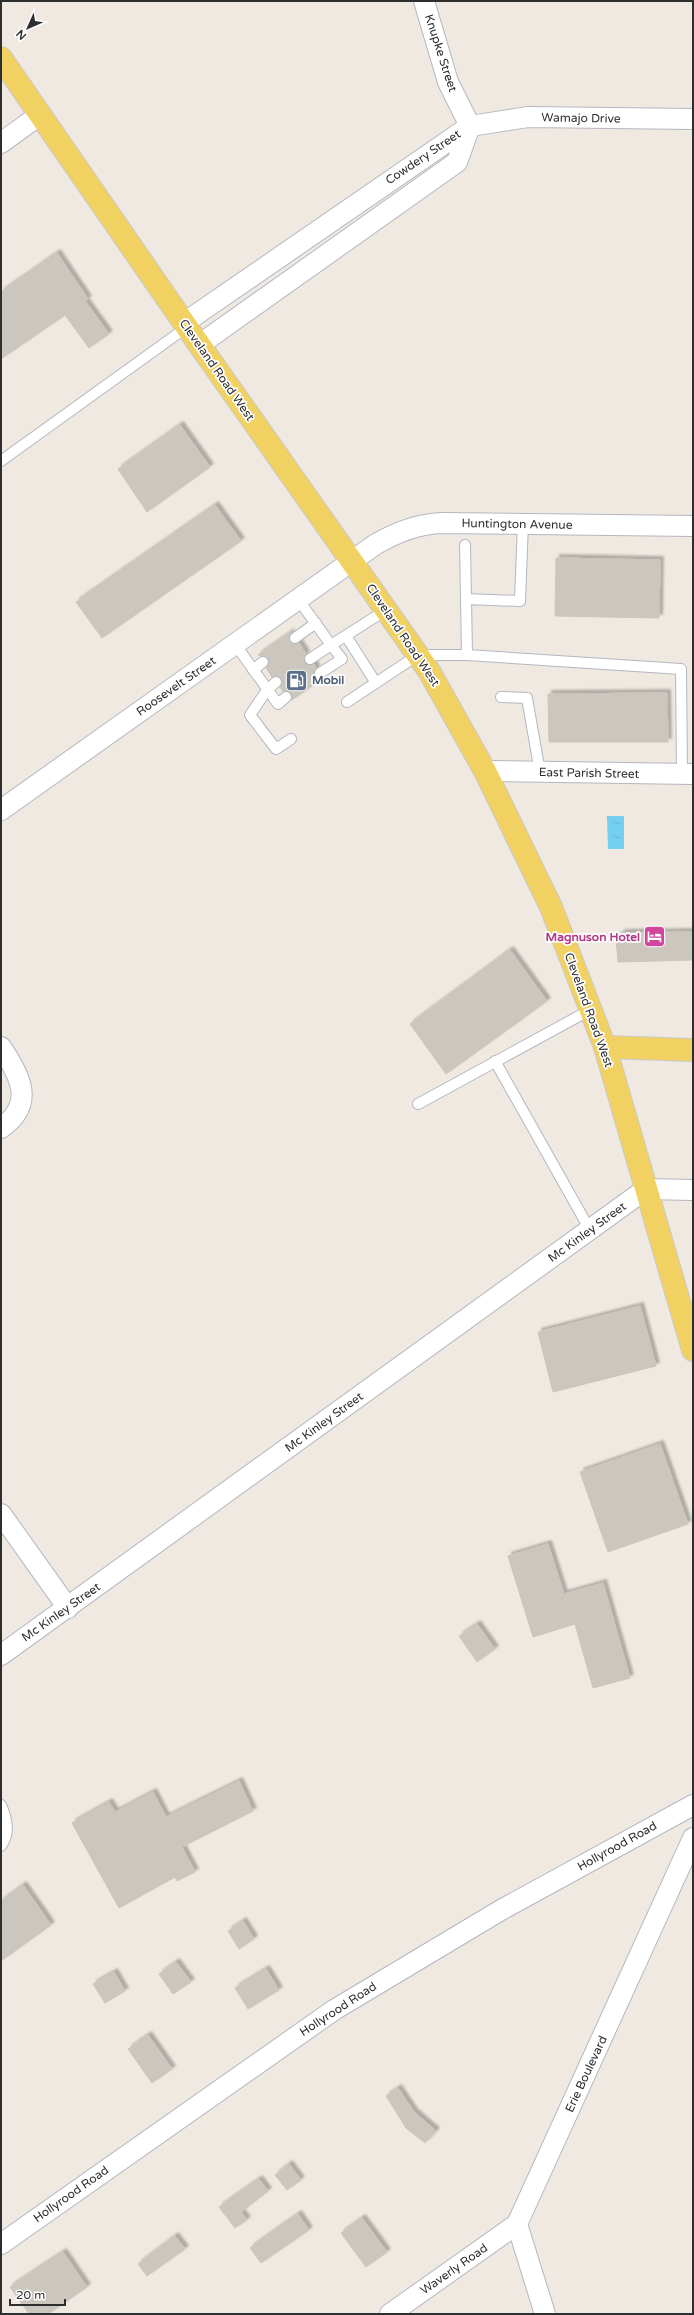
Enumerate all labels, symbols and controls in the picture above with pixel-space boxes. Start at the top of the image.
north arrow [8,8,48,48]
street label: Knupke Street [422,12,460,94]
text: N [14,27,29,42]
street label: Wamajo Drive [541,110,621,126]
street label: Cowdery Street [383,126,464,187]
street label: Cleveland Road West [177,316,258,424]
street label: Huntington Avenue [461,516,573,532]
street label: Cleveland Road West [363,581,443,689]
street label: Roosevelt Street [134,653,219,719]
fuel station icon: Mobil [283,667,309,693]
place label: Mobil [312,673,344,687]
street label: East Parish Street [539,765,640,781]
hotel icon: Magnuson Hotel [642,924,668,950]
place label: Magnuson Hotel [546,930,640,945]
street label: Cleveland Road West [562,951,616,1070]
street label: Mc Kinley Street [545,1199,629,1265]
street label: Mc Kinley Street [282,1389,366,1455]
street label: Mc Kinley Street [19,1579,103,1644]
street label: Hollyrood Road [575,1818,659,1874]
street label: Hollyrood Road [297,1979,379,2039]
street label: Erie Boulevard [562,2034,610,2114]
street label: Hollyrood Road [31,2163,111,2225]
street label: Waverly Road [418,2241,490,2297]
scale bar [10,2281,65,2307]
text: 20 m [16,2288,45,2302]

